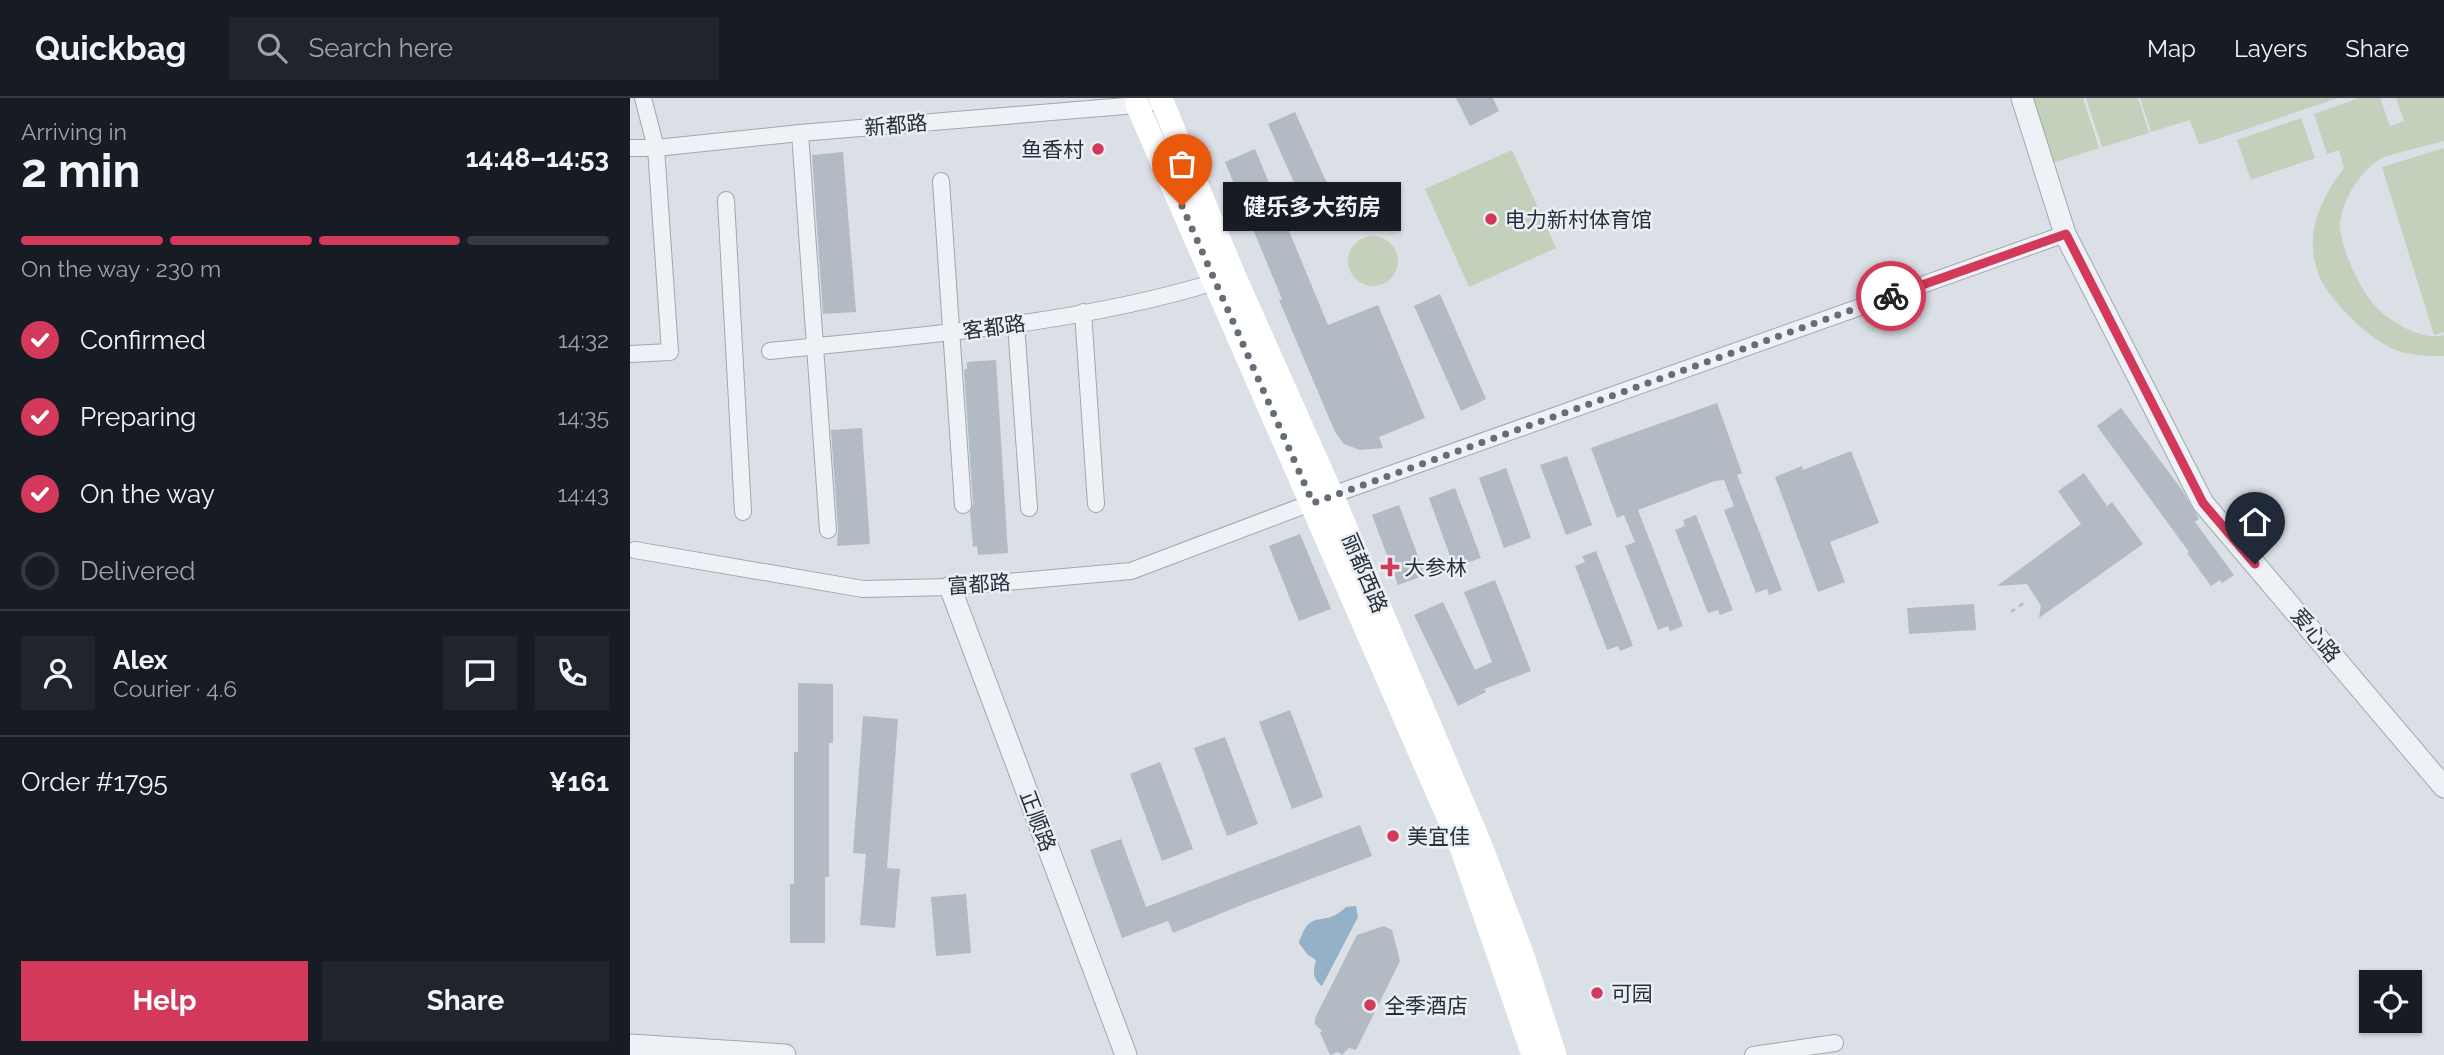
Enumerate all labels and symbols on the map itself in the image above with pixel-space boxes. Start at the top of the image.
street label: 新都路 [864,110,928,140]
pin [1152,134,1212,206]
place label: 鱼香村 [1021,137,1084,162]
marker: 鱼香村 [1090,141,1106,157]
callout: 健乐多大药房 [1224,182,1402,230]
place label: 电力新村体育馆 [1505,207,1652,232]
marker: 电力新村体育馆 [1483,211,1499,227]
courier [1856,261,1926,331]
street label: 客都路 [961,310,1027,344]
pin [2225,492,2285,564]
street label: 丽都西路 [1337,529,1393,617]
place label: 大参林 [1404,555,1467,580]
marker: 大参林 [1382,559,1398,575]
street label: 富都路 [947,569,1011,599]
street label: 爱心路 [2286,603,2346,667]
street label: 正顺路 [1015,787,1061,855]
place label: 美宜佳 [1407,824,1470,849]
marker: 美宜佳 [1385,828,1401,844]
place label: 可园 [1611,981,1653,1006]
marker: 可园 [1589,985,1605,1001]
place label: 全季酒店 [1384,993,1468,1018]
marker: 全季酒店 [1362,997,1378,1013]

